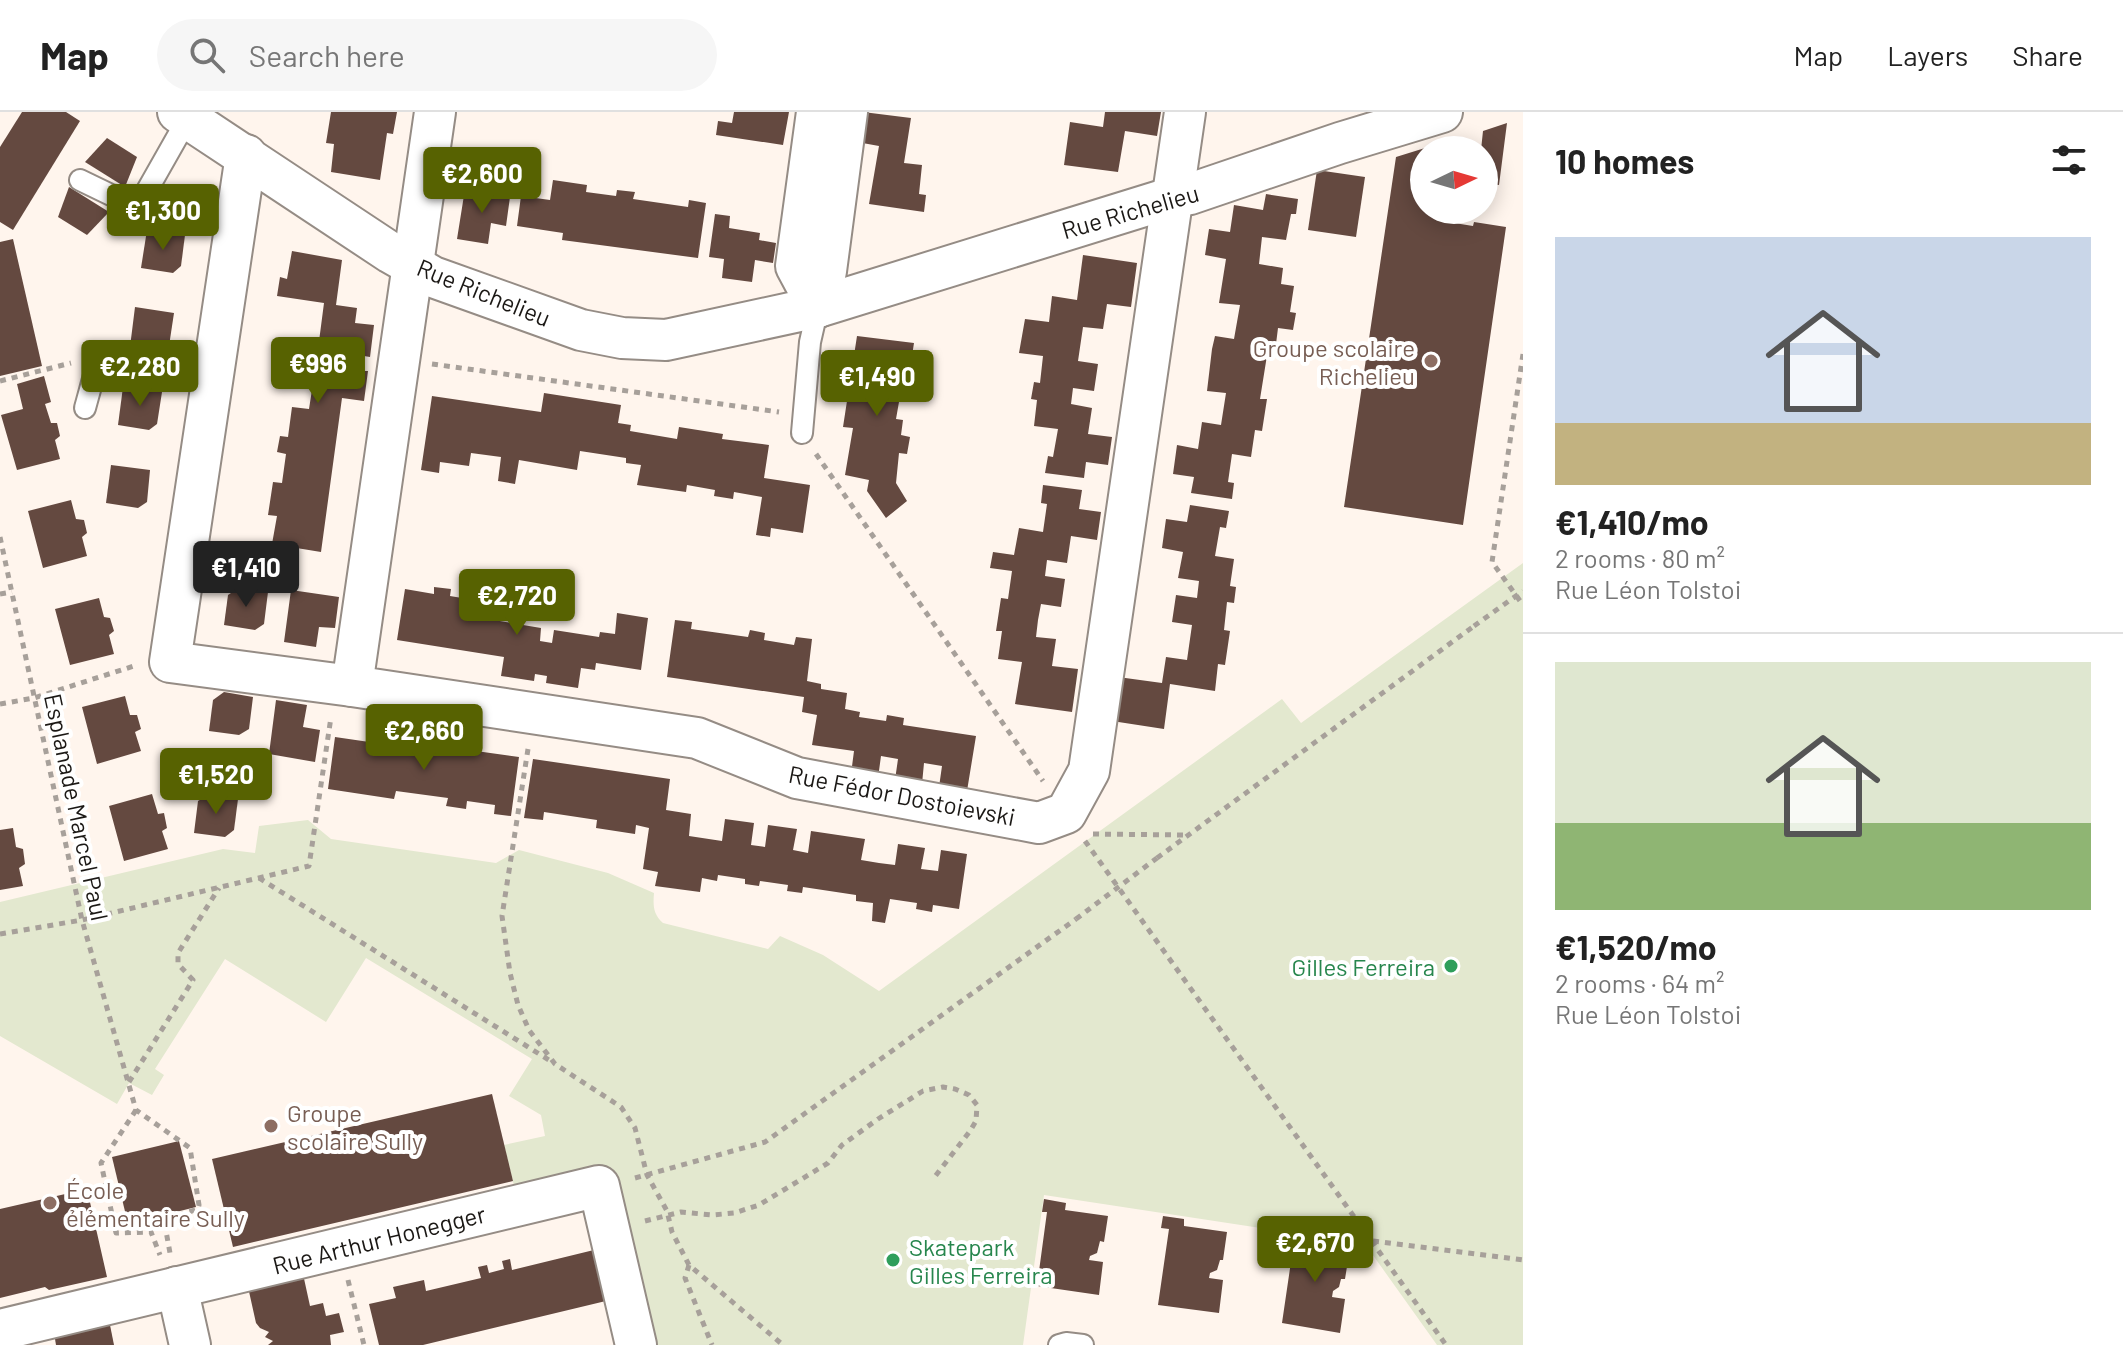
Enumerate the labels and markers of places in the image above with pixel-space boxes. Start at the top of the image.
pin: €2,600 [417,147,547,215]
pin: €1,300 [98,184,228,252]
place label: Groupe scolaire Richelieu [1253,333,1415,390]
pin: €996 [271,337,365,405]
pin: €2,280 [75,340,205,408]
pin: €1,490 [812,350,942,418]
marker: Groupe scolaire Richelieu [1422,352,1440,370]
pin: €1,410 [181,541,311,609]
pin: €2,720 [452,569,582,637]
pin: €2,660 [359,704,489,772]
pin: €1,520 [151,748,281,816]
place label: Gilles Ferreira [1292,952,1435,981]
marker: Gilles Ferreira [1442,957,1460,975]
place label: Groupe scolaire Sully [287,1098,423,1155]
marker: Groupe scolaire Sully [262,1117,280,1135]
place label: École élémentaire Sully [66,1175,245,1232]
marker: École élémentaire Sully [41,1194,59,1212]
pin: €2,670 [1250,1216,1380,1284]
place label: Skatepark Gilles Ferreira [909,1232,1052,1289]
marker: Skatepark Gilles Ferreira [884,1251,902,1269]

